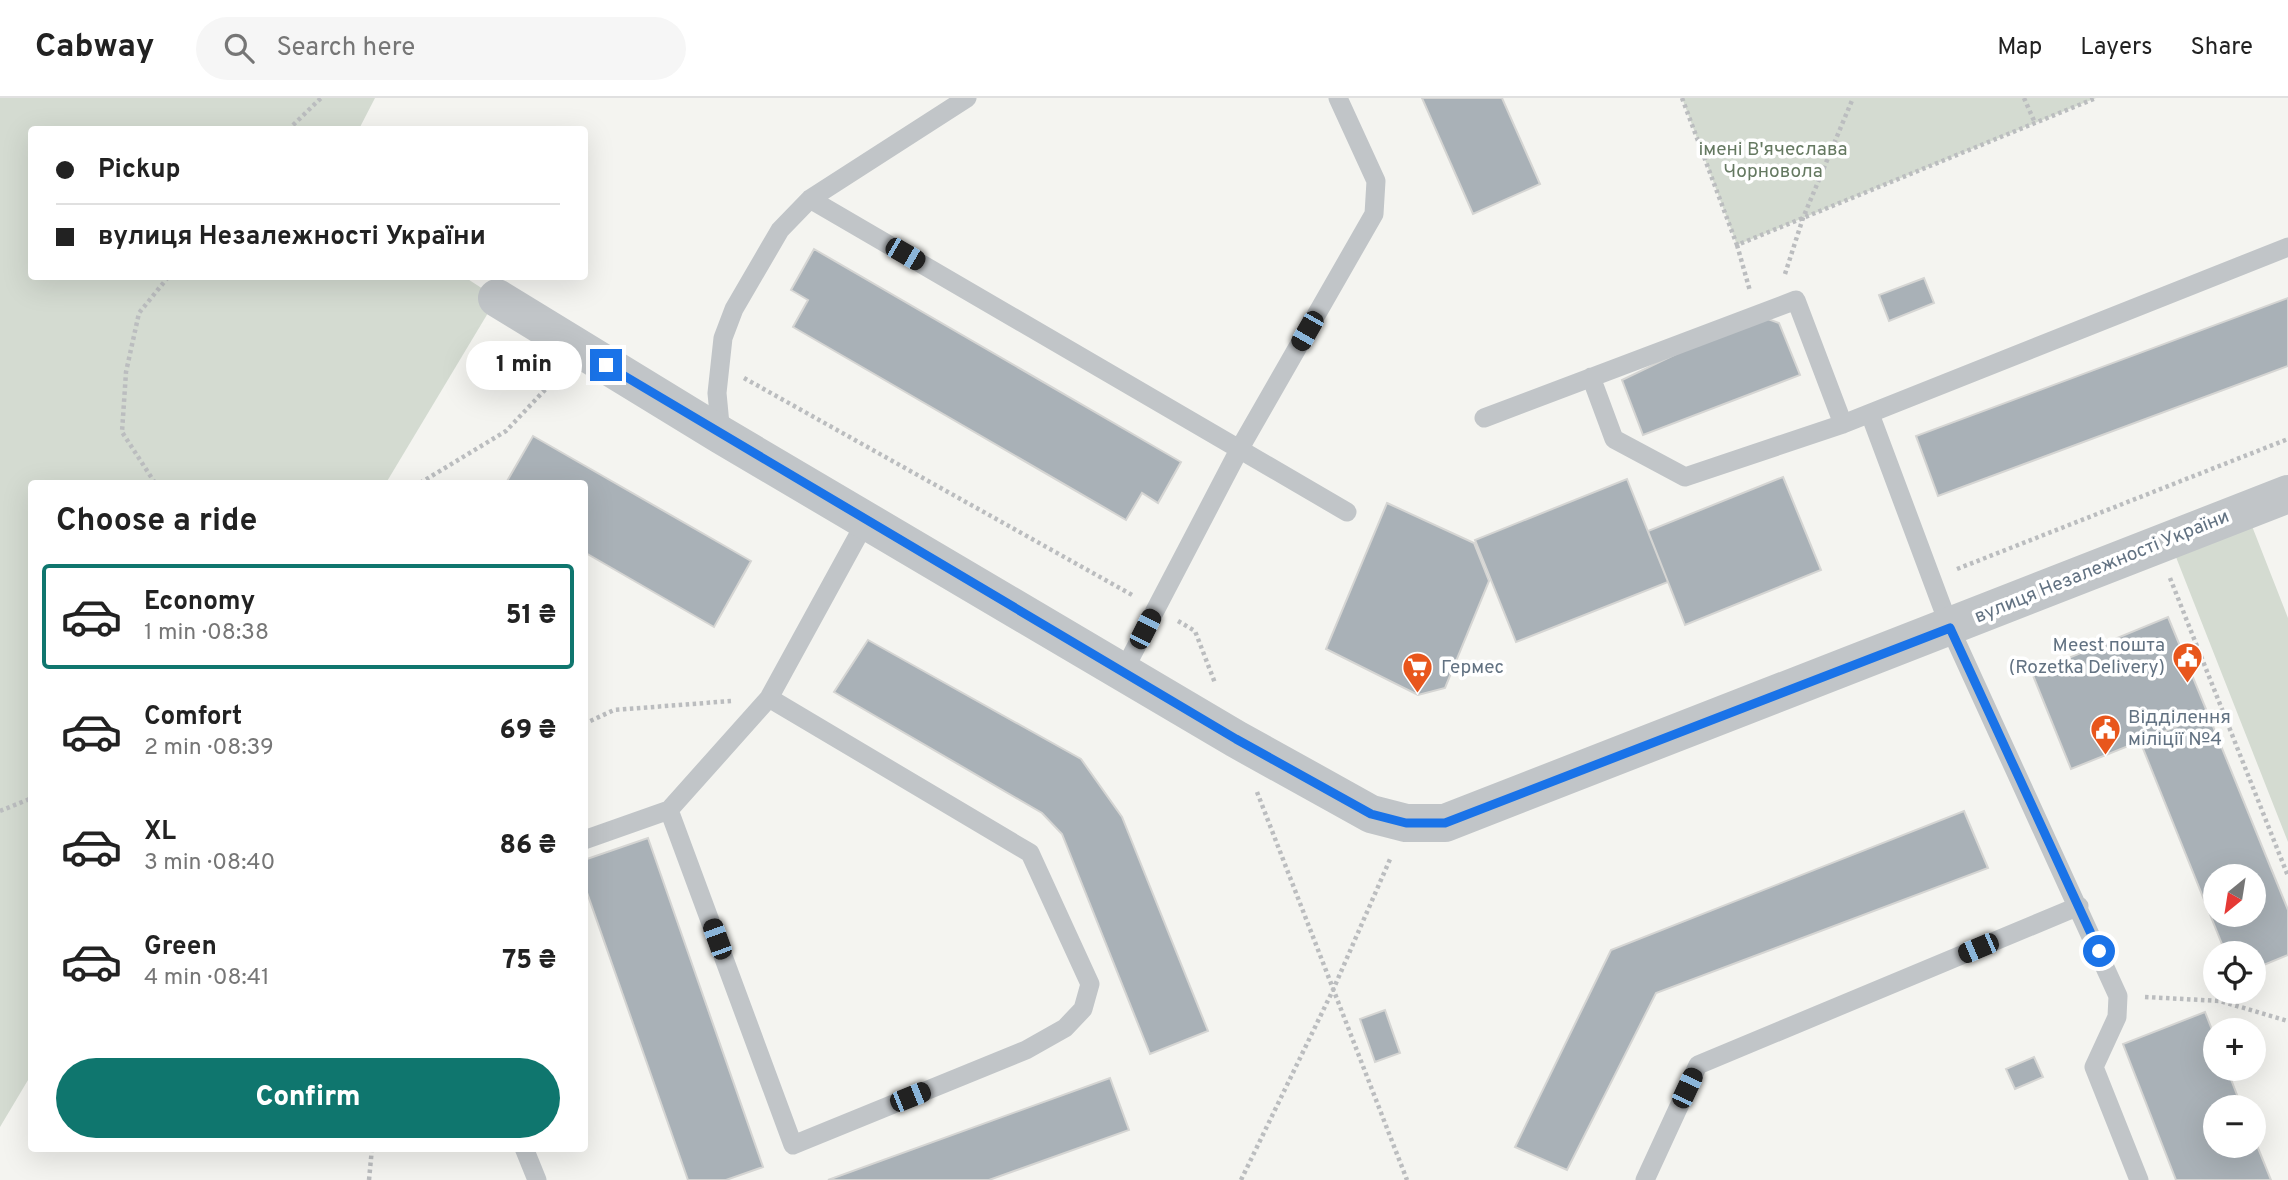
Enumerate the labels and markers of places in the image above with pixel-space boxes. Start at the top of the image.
place label: Meest пошта (Rozetka Delivery) [2009,634,2165,680]
public building icon: Meest пошта (Rozetka Delivery) [2171,640,2205,684]
supermarket icon: Гермес [1401,651,1435,695]
place label: Гермес [1441,656,1504,680]
place label: Відділення міліції №4 [2128,706,2231,752]
public building icon: Відділення міліції №4 [2088,712,2122,756]

